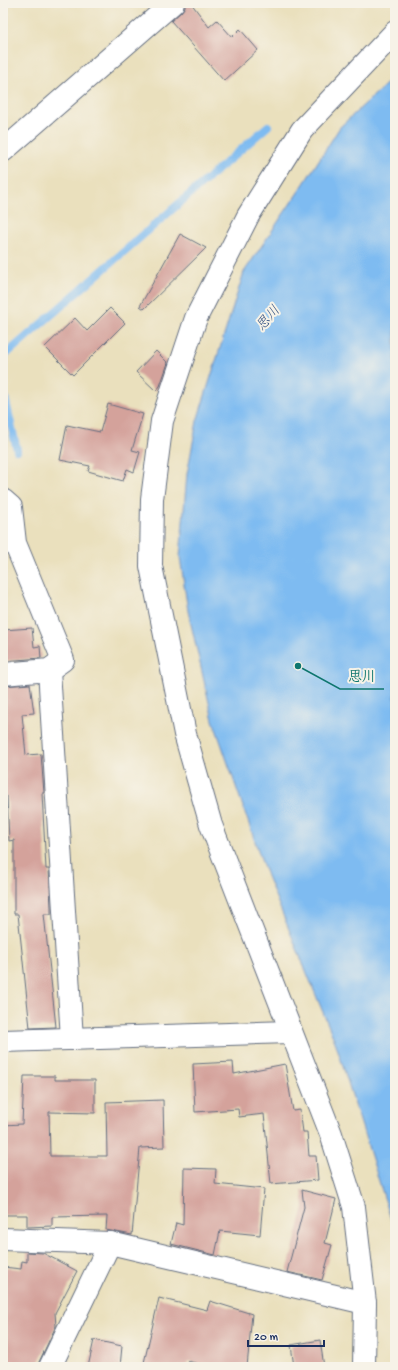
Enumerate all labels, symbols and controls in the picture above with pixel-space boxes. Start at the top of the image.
water label: 思川 [253,303,285,335]
callout: 思川 [340,663,384,689]
text: 思川 [348,669,376,687]
scale bar [248,1322,324,1348]
text: 20 m [254,1331,279,1345]

